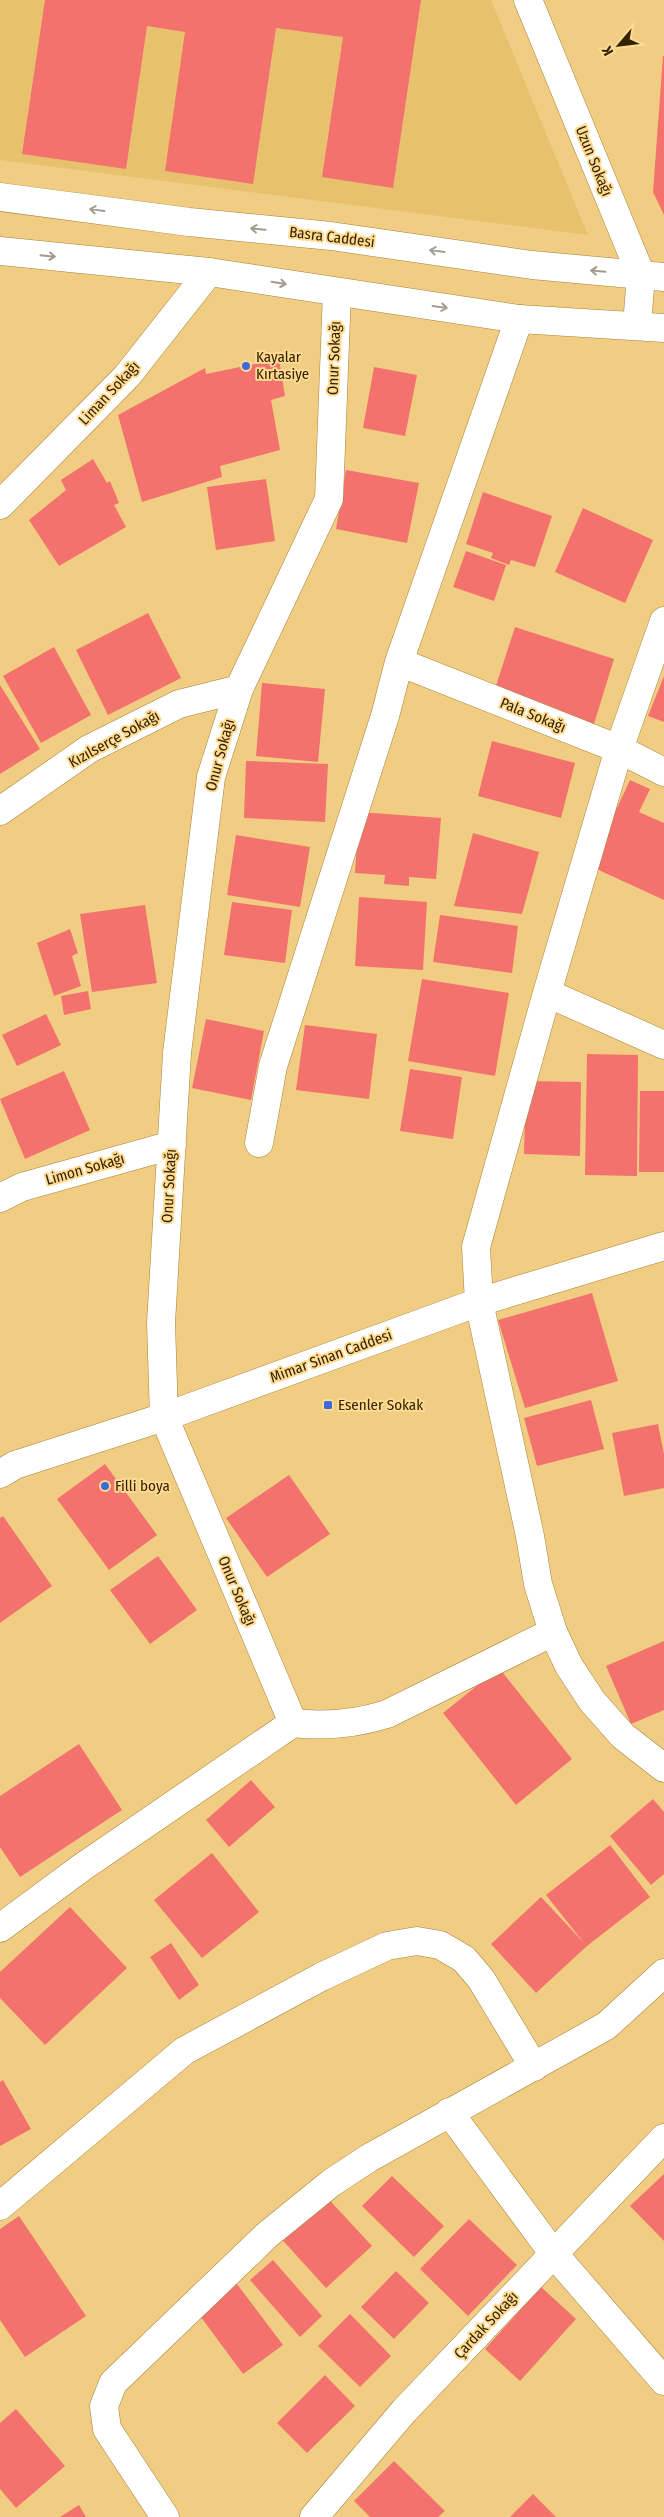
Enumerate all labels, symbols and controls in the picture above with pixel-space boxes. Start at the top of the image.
north arrow [594,20,644,70]
text: K [598,43,617,58]
street label: Uzun Sokağı [572,123,616,199]
one-way arrow [89,205,105,215]
street label: Basra Caddesi [288,223,376,251]
one-way arrow [251,224,267,234]
one-way arrow [429,246,445,256]
one-way arrow [40,251,56,261]
one-way arrow [590,267,606,276]
one-way arrow [271,279,287,289]
one-way arrow [432,302,448,312]
street label: Onur Sokağı [324,321,344,395]
place label: Kayalar Kırtasiye [256,348,309,383]
street label: Liman Sokağı [75,357,143,429]
marker: Kayalar Kırtasiye [240,360,252,372]
street label: Pala Sokağı [498,694,568,736]
street label: Kızılserçe Sokağı [65,707,163,771]
street label: Onur Sokağı [202,717,238,793]
street label: Limon Sokağı [43,1149,127,1189]
street label: Onur Sokağı [158,1149,180,1223]
street label: Mimar Sinan Caddesi [268,1326,394,1386]
place label: Esenler Sokak [338,1396,423,1414]
marker: Esenler Sokak [322,1399,334,1411]
place label: Filli boya [115,1477,170,1495]
marker: Filli boya [99,1480,111,1492]
street label: Onur Sokağı [214,1553,260,1629]
street label: Çardak Sokağı [450,2288,522,2362]

